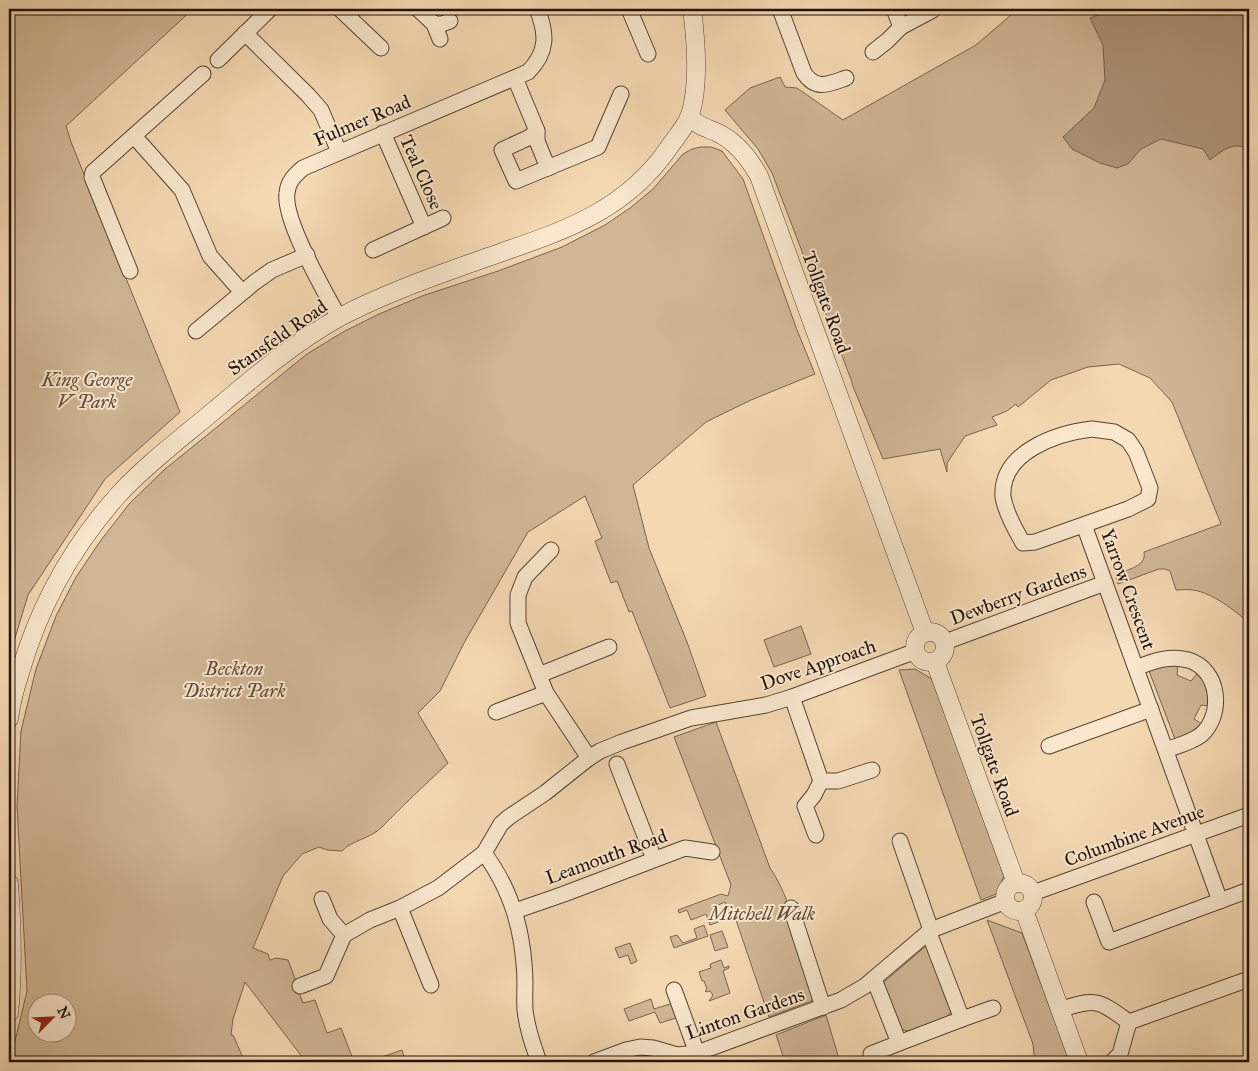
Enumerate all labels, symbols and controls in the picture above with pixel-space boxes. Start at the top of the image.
street label: Fulmer Road [310,90,415,151]
street label: Teal Close [395,131,448,213]
street label: Tollgate Road [796,248,856,357]
street label: Stansfeld Road [223,294,332,380]
park label: King George V Park [41,368,133,413]
street label: Yarrow Crescent [1096,526,1161,653]
street label: Dewberry Gardens [947,559,1090,630]
street label: Dove Approach [757,634,879,695]
park label: Beckton District Park [182,657,286,702]
street label: Tollgate Road [964,711,1024,820]
street label: Columbine Avenue [1061,799,1207,871]
street label: Leamouth Road [542,824,670,889]
park label: Mitchell Walk [707,902,816,925]
street label: Linton Gardens [683,982,808,1045]
north arrow [28,994,78,1044]
text: N [53,1004,74,1022]

